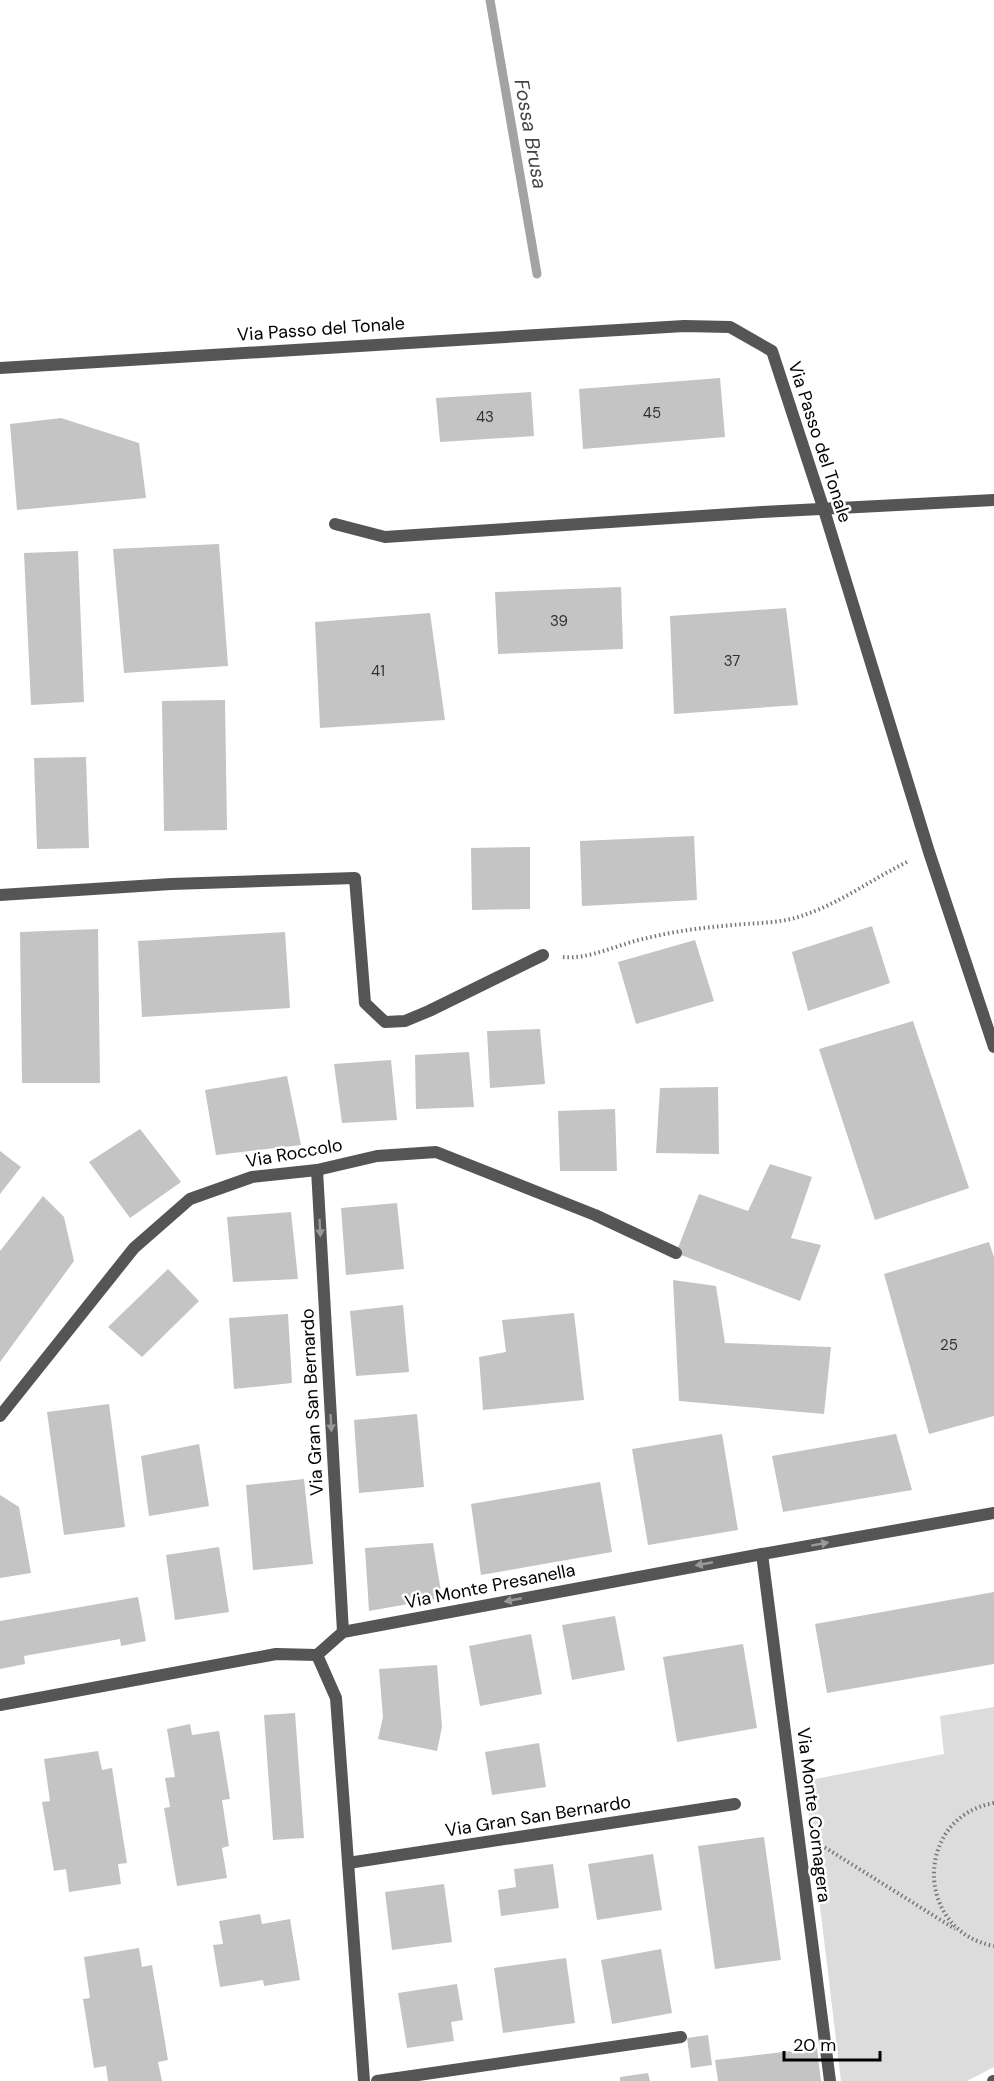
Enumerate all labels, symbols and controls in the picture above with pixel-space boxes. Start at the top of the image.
water label: Fossa Brusa [509,77,553,191]
street label: Via Passo del Tonale [236,311,406,347]
street label: Via Passo del Tonale [783,358,857,526]
house number: 45 [643,403,661,423]
house number: 43 [476,407,494,427]
house number: 39 [550,611,568,631]
house number: 37 [724,651,740,671]
house number: 41 [371,661,385,681]
street label: Via Roccolo [244,1133,344,1173]
one-way arrow [315,1219,325,1238]
street label: Via Gran San Bernardo [295,1308,329,1496]
house number: 25 [940,1335,958,1355]
one-way arrow [326,1414,336,1433]
one-way arrow [810,1539,829,1548]
street label: Via Monte Presanella [403,1558,577,1614]
one-way arrow [695,1560,714,1569]
one-way arrow [503,1596,522,1605]
street label: Via Monte Cornagera [791,1726,837,1904]
street label: Via Gran San Bernardo [443,1789,633,1843]
scale bar [784,2024,880,2062]
text: 20 m [793,2033,836,2057]

